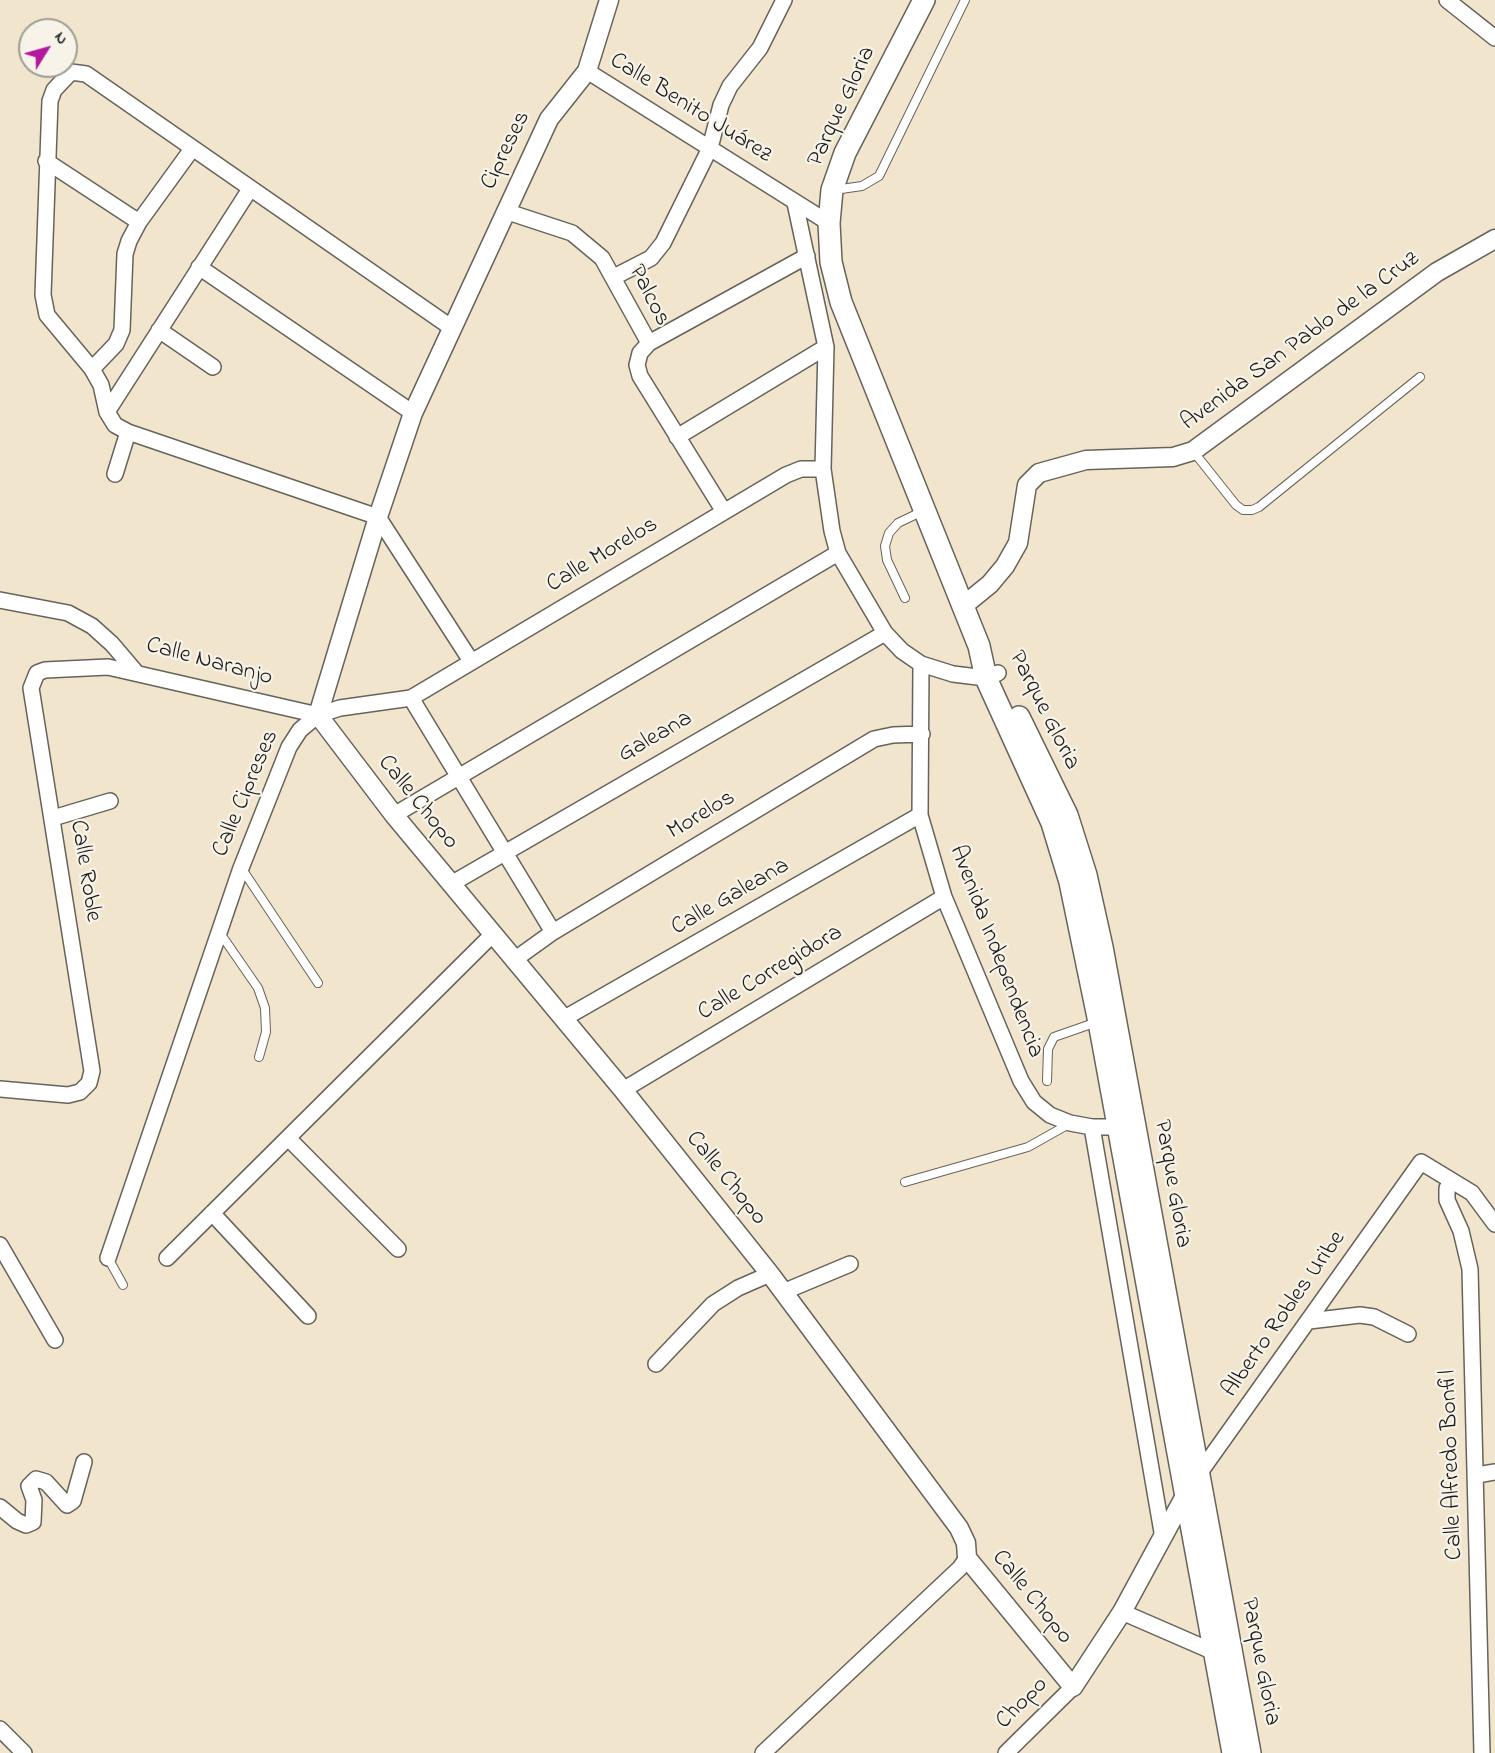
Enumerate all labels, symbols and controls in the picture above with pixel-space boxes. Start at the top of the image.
north arrow [18,18,78,78]
text: N [48,27,74,50]
street label: Parque Gloria [803,42,883,172]
street label: Calle Benito Juárez [603,47,777,171]
street label: Cipreses [476,107,538,195]
street label: Avenida San Pablo de la Cruz [1176,246,1426,438]
street label: Palcos [620,261,676,331]
street label: Calle Morelos [542,511,664,601]
street label: Calle Naranjo [143,632,275,694]
street label: Parque Gloria [1001,647,1085,775]
street label: Galeana [614,705,698,771]
street label: Calle Cipreses [207,726,287,862]
street label: Calle Chopo [370,750,464,856]
street label: Morelos [663,785,741,847]
street label: Calle Roble [62,818,106,924]
street label: Avenida Independencia [941,842,1049,1062]
street label: Calle Galeana [667,853,795,943]
street label: Calle Corregidora [693,919,849,1029]
street label: Parque Gloria [1146,1118,1196,1250]
street label: Calle Chopo [678,1126,772,1232]
street label: Alberto Robles Uribe [1217,1226,1353,1404]
street label: Calle Alfredo Bonfil [1435,1369,1471,1561]
street label: Calle Chopo [984,1545,1078,1651]
street label: Parque Gloria [1233,1596,1285,1728]
street label: Chopo [991,1672,1055,1736]

